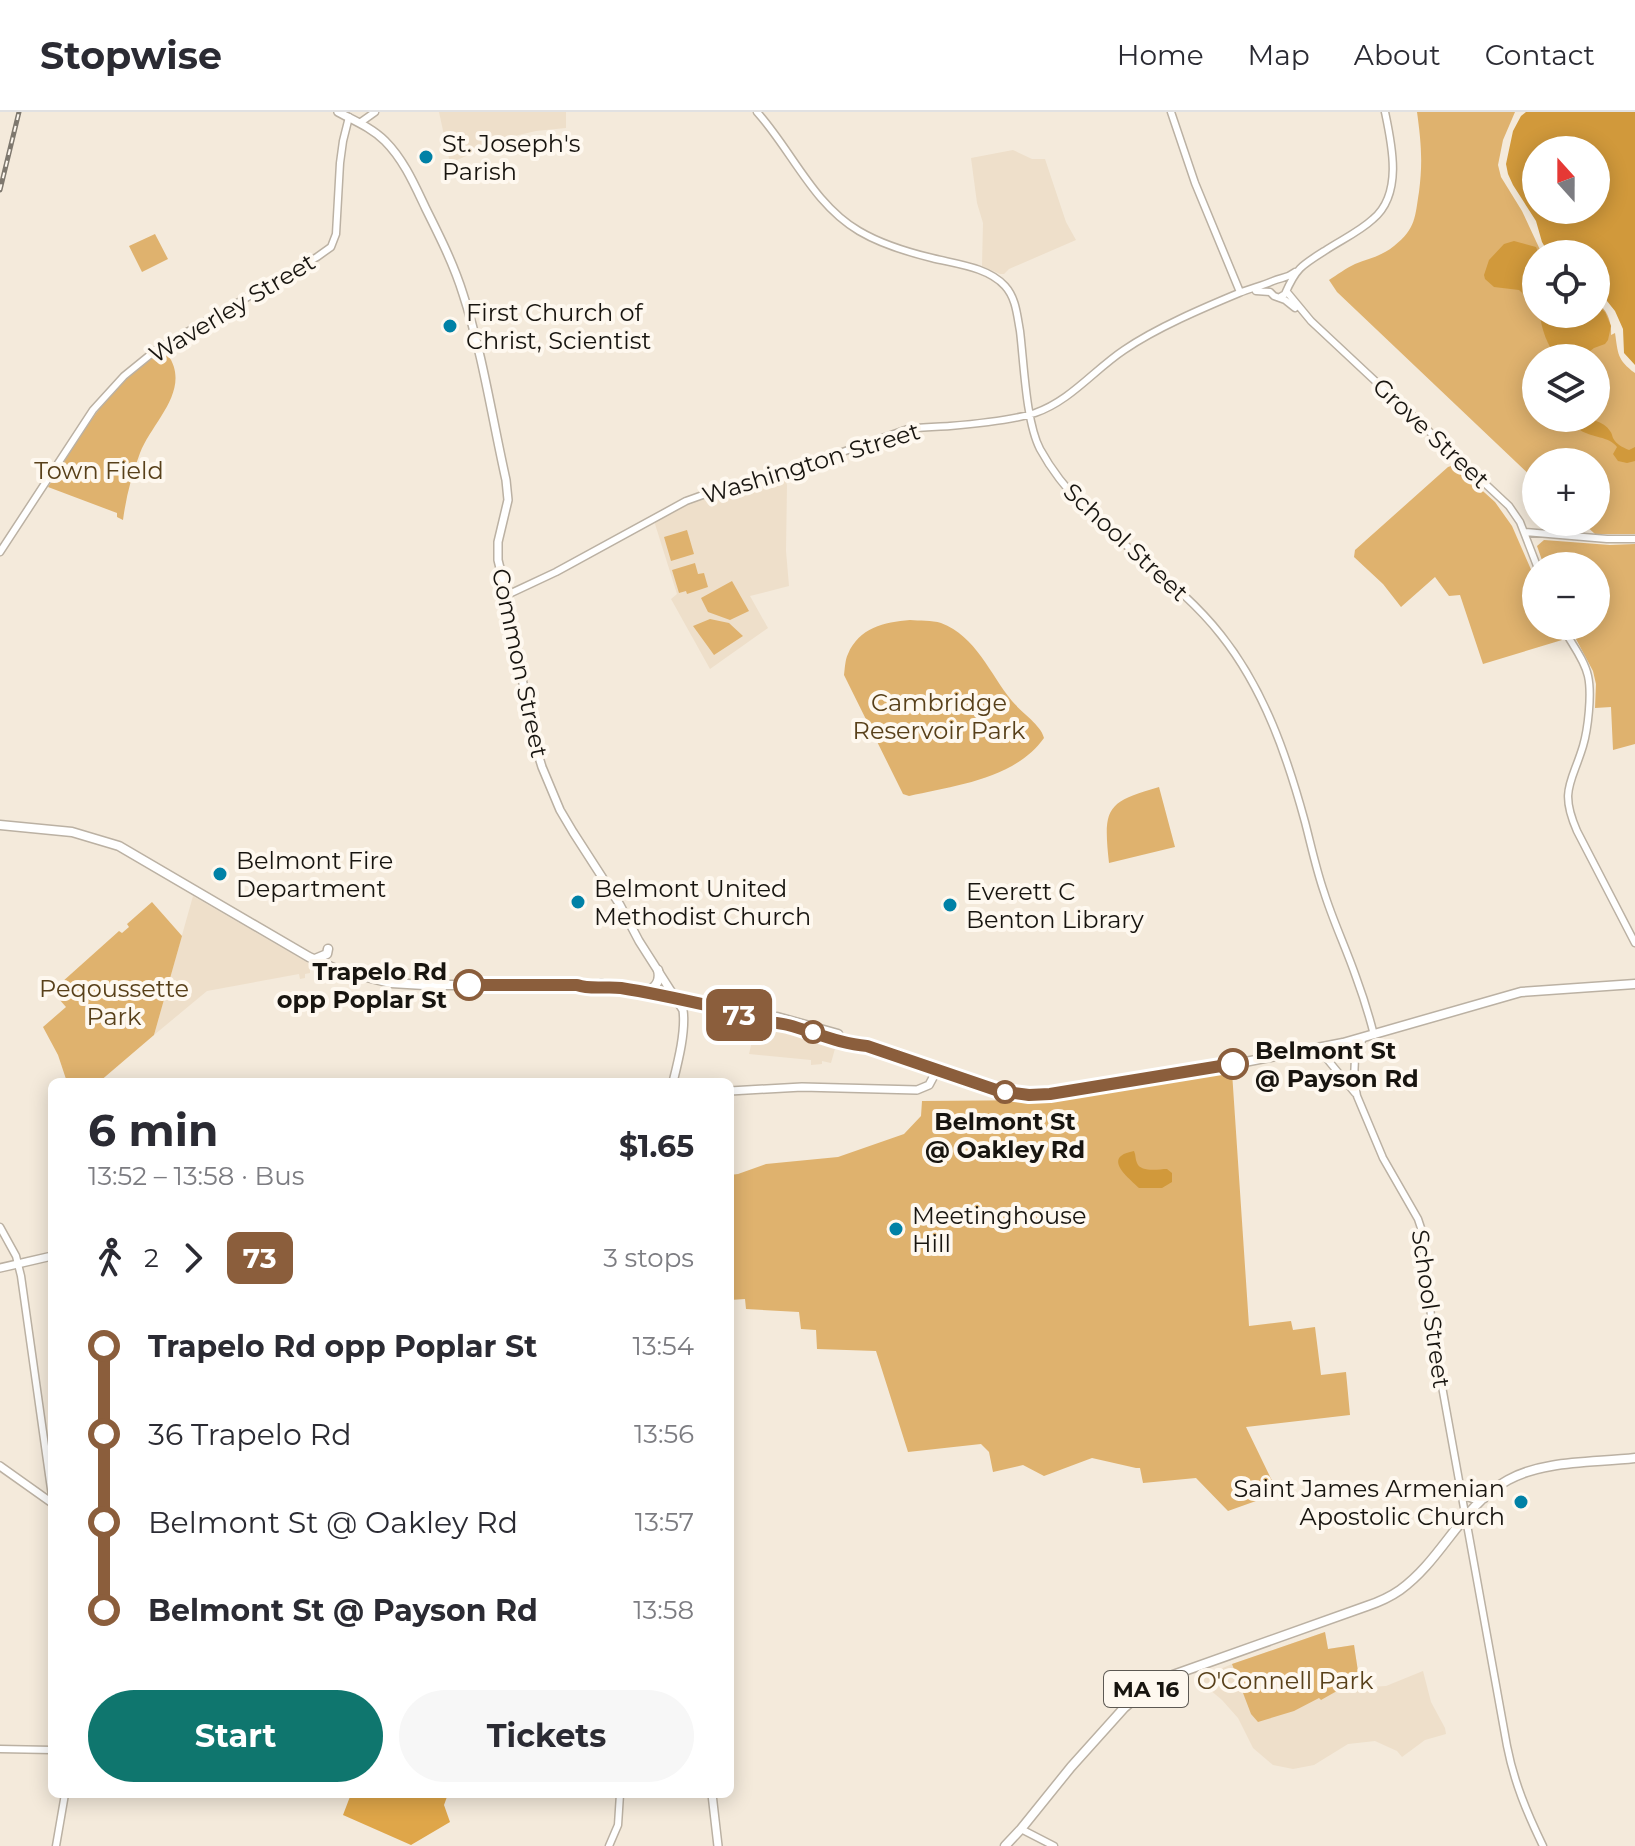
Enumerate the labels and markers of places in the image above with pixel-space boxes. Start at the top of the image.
place label: St. Joseph's Parish [442,129,580,186]
marker: St. Joseph's Parish [417,148,435,166]
place label: First Church of Christ, Scientist [466,298,651,355]
marker: First Church of Christ, Scientist [441,317,459,335]
place label: Belmont Fire Department [236,846,393,903]
marker: Belmont Fire Department [211,865,229,883]
place label: Belmont United Methodist Church [594,874,811,931]
place label: Everett C Benton Library [966,877,1144,934]
marker: Belmont United Methodist Church [569,893,587,911]
marker: Everett C Benton Library [941,896,959,914]
place label: Trapelo Rd opp Poplar St [277,957,448,1014]
marker: Trapelo Rd opp Poplar St [454,970,484,1000]
unlabelled marker [802,1021,824,1043]
place label: Belmont St @ Payson Rd [1255,1036,1419,1093]
marker: Belmont St @ Payson Rd [1218,1049,1248,1079]
marker: Belmont St @ Oakley Rd [994,1081,1016,1103]
place label: Belmont St @ Oakley Rd [925,1107,1085,1164]
place label: Meetinghouse Hill [912,1201,1086,1258]
marker: Meetinghouse Hill [887,1220,905,1238]
place label: Saint James Armenian Apostolic Church [1234,1474,1505,1531]
marker: Saint James Armenian Apostolic Church [1512,1493,1530,1511]

